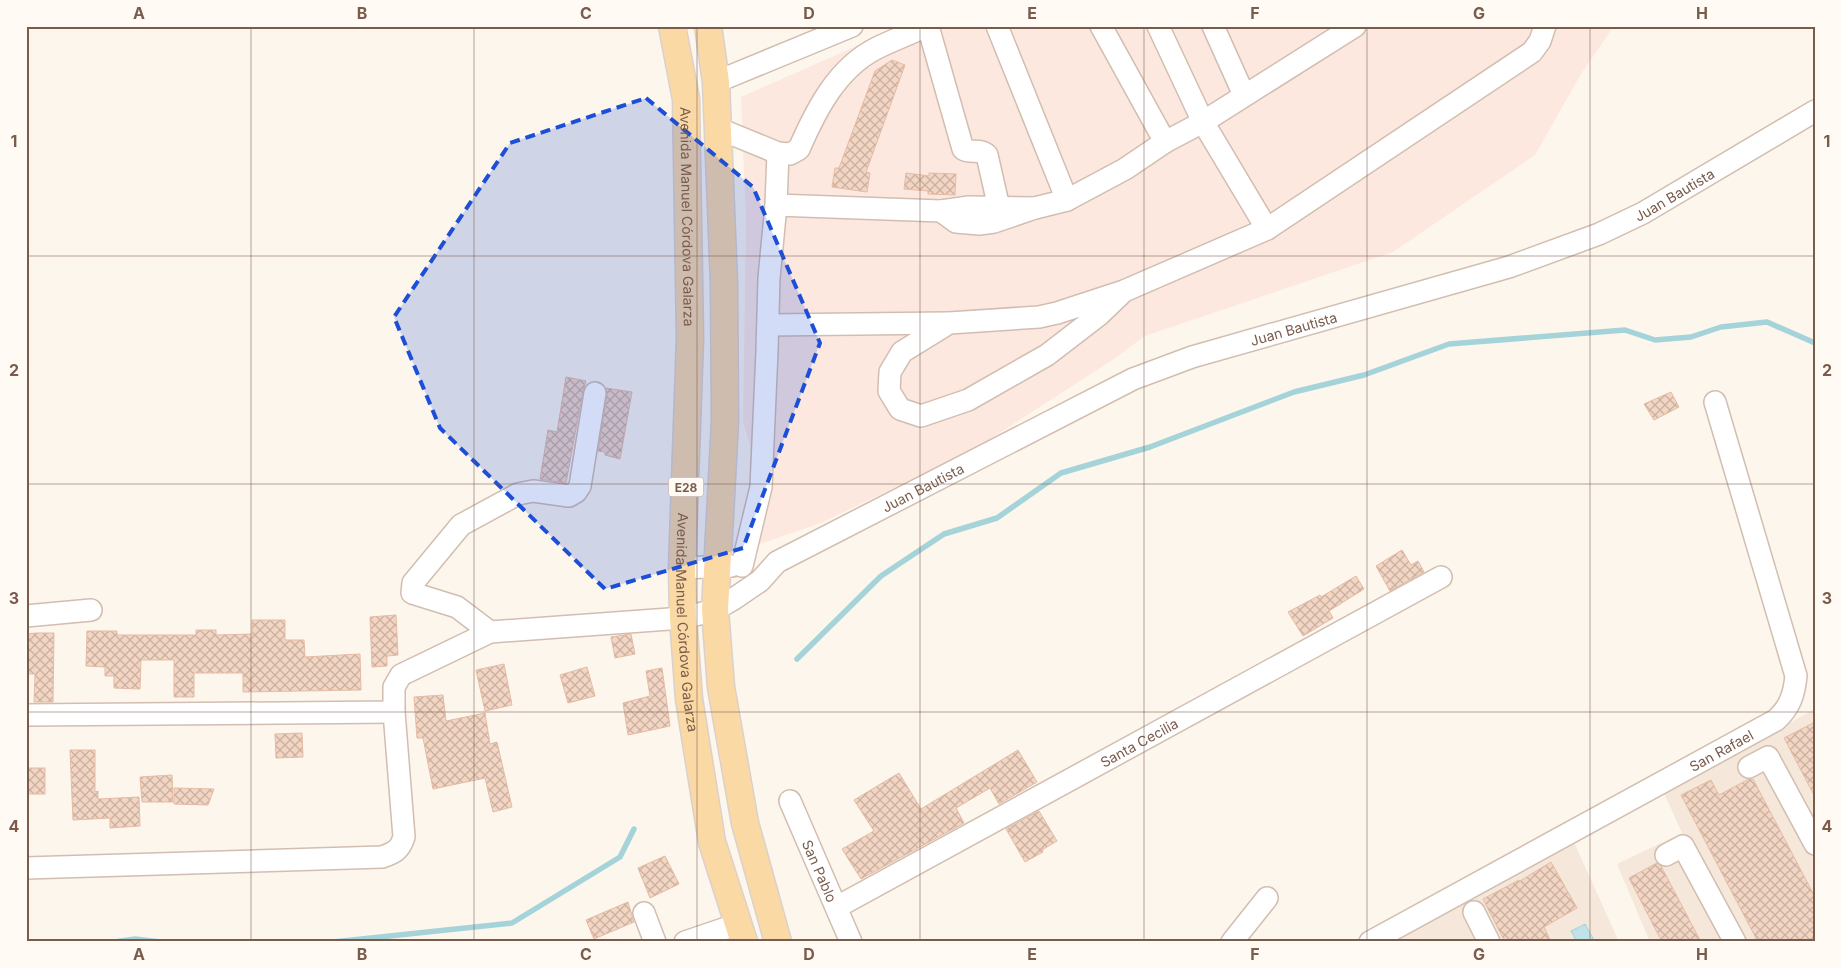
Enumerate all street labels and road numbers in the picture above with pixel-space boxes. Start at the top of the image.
street label: Avenida Manuel Córdova Galarza [678,107,698,327]
street label: Juan Bautista [1632,164,1717,224]
street label: Juan Bautista [1248,308,1339,349]
street label: Juan Bautista [879,459,966,515]
road number: E28 [668,478,704,497]
street label: Avenida Manuel Córdova Galarza [673,512,703,733]
street label: Santa Cecilia [1097,714,1181,770]
street label: San Rafael [1686,726,1756,774]
street label: San Pablo [799,837,841,905]

